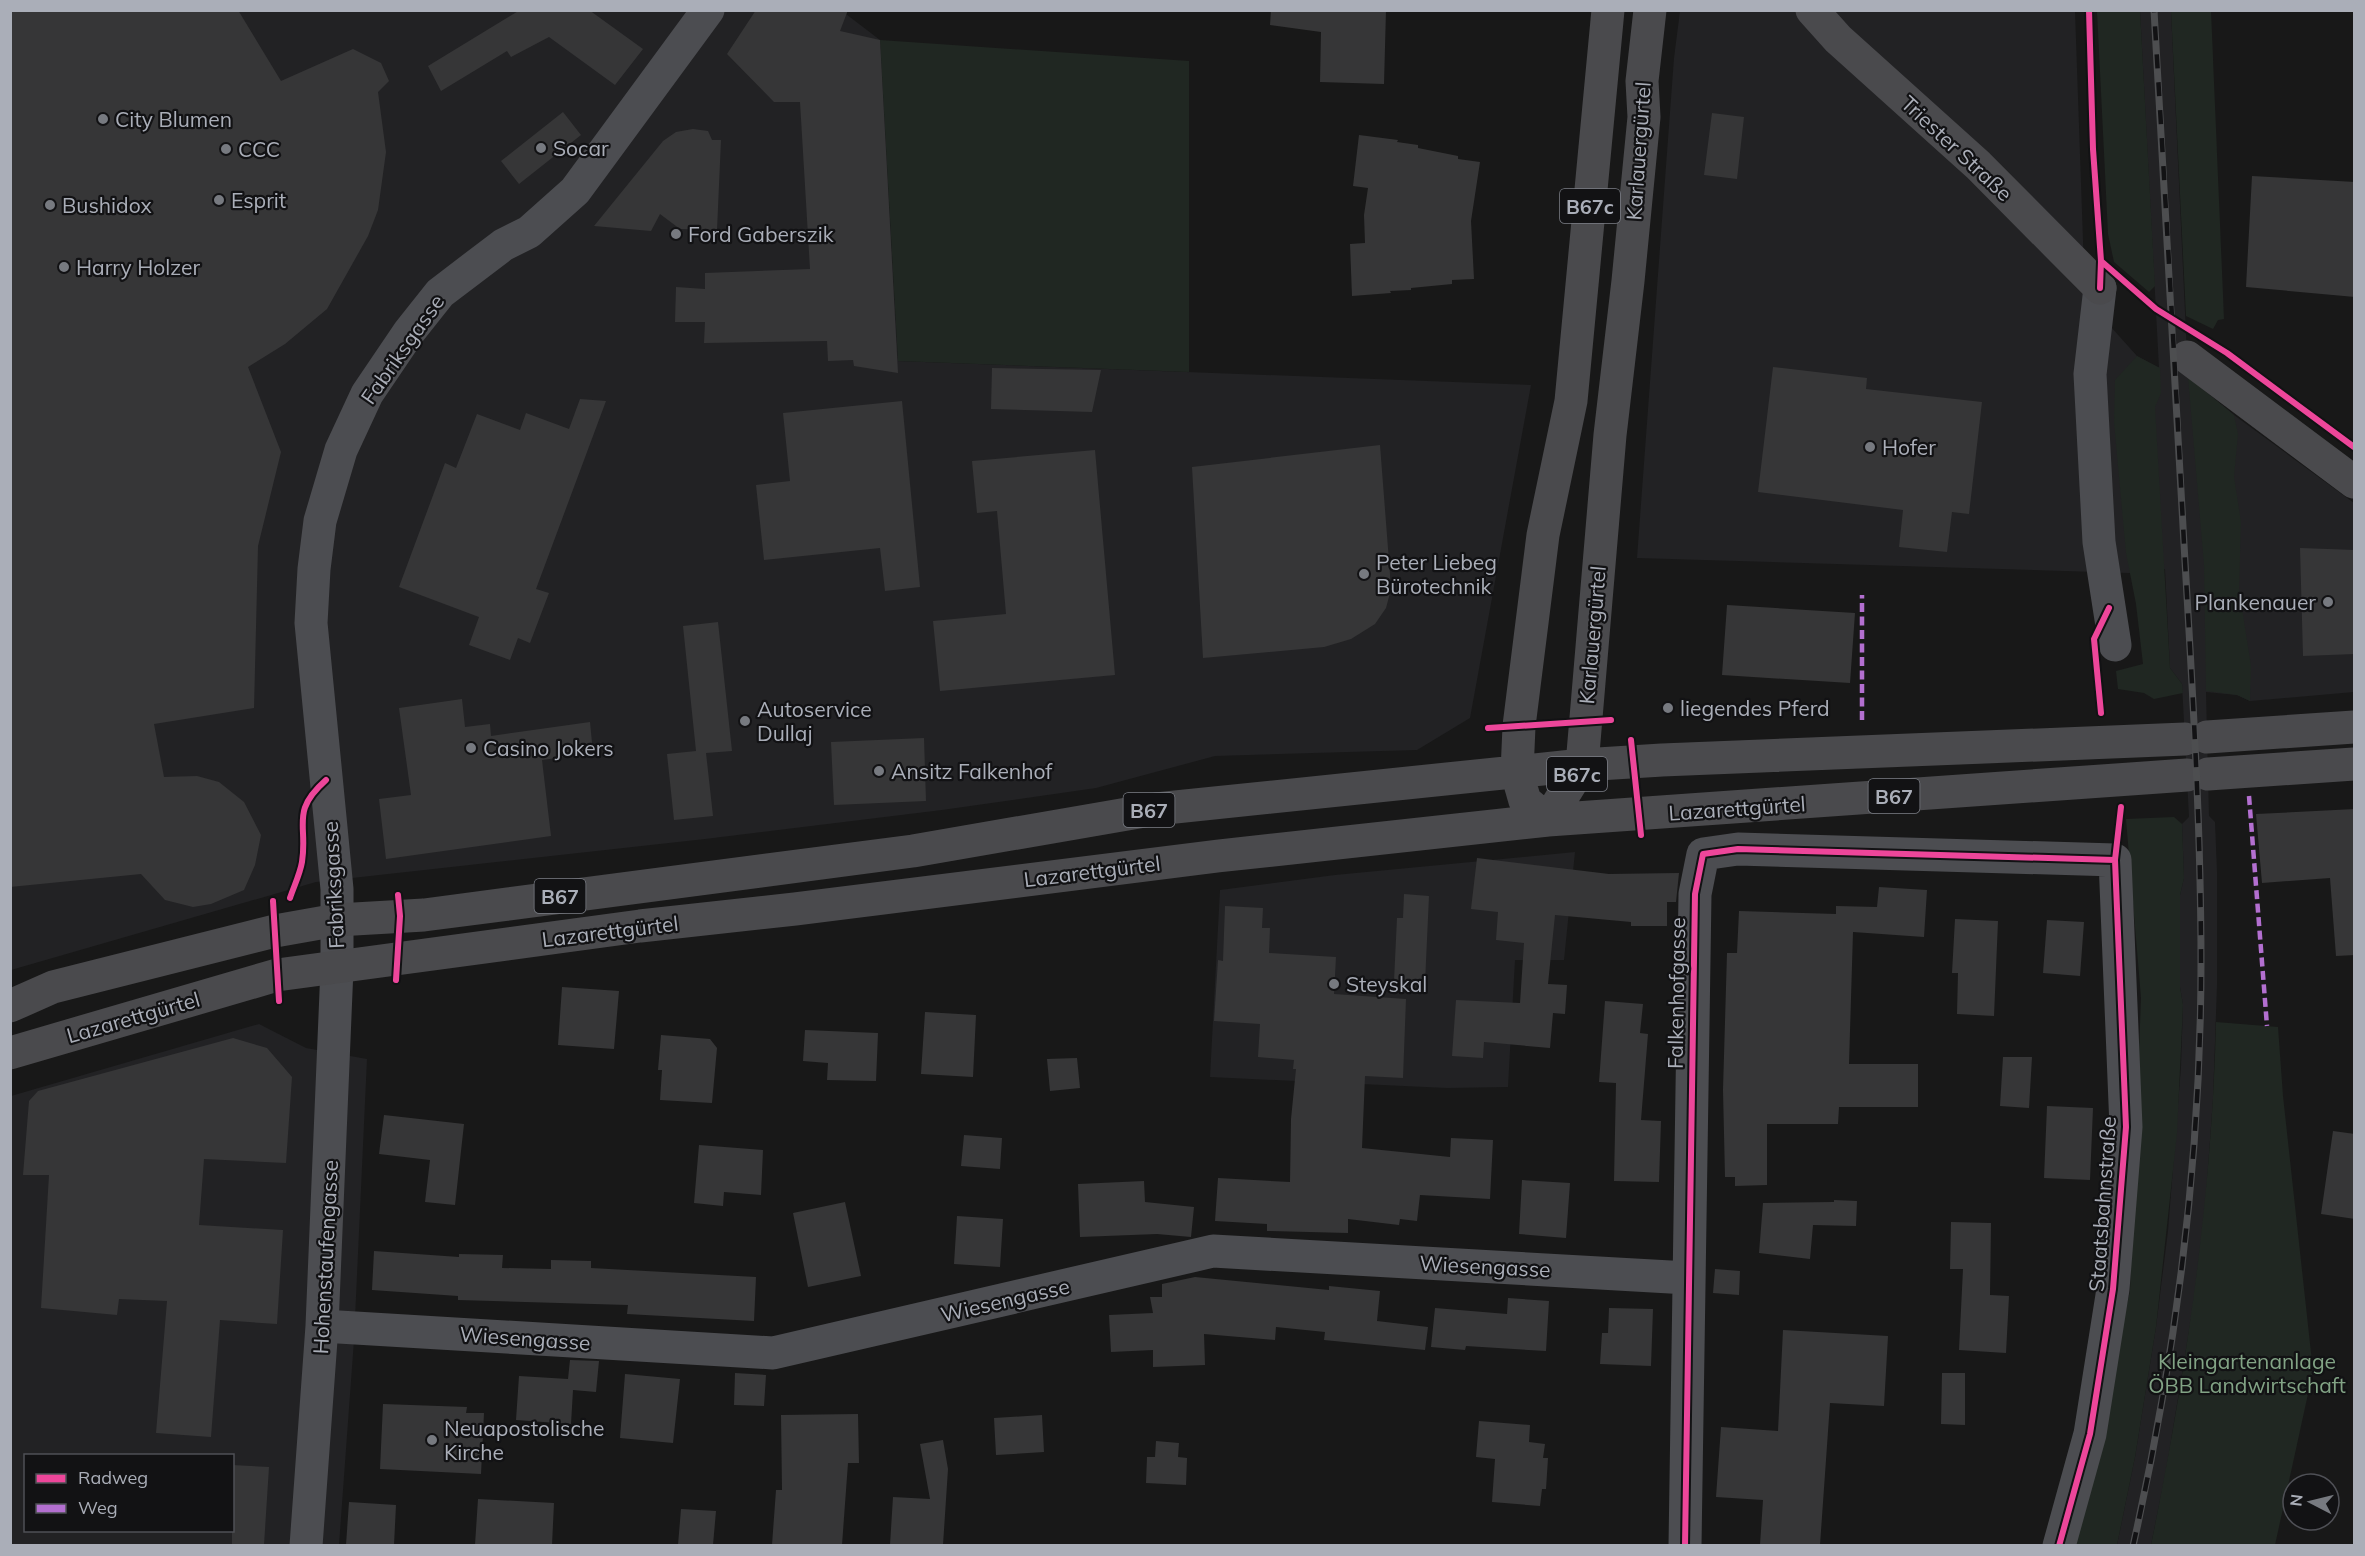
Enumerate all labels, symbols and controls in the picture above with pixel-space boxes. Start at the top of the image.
street label: Karlauergürtel [1620,81,1656,221]
street label: Triester Straße [1896,90,2018,206]
place label: City Blumen [115,106,232,132]
marker: City Blumen [96,112,110,126]
place label: Socar [553,135,609,161]
place label: CCC [238,136,280,162]
marker: Socar [534,141,548,155]
marker: CCC [219,142,233,156]
place label: Esprit [231,187,286,213]
road number: B67c [1560,189,1620,223]
place label: Bushidox [62,192,152,218]
marker: Esprit [212,193,226,207]
marker: Bushidox [43,198,57,212]
place label: Ford Gaberszik [688,221,834,247]
marker: Ford Gaberszik [669,227,683,241]
place label: Harry Holzer [76,254,200,280]
marker: Harry Holzer [57,260,71,274]
street label: Fabriksgasse [355,289,449,409]
place label: Hofer [1882,434,1936,460]
marker: Hofer [1863,440,1877,454]
place label: Peter Liebeg Bürotechnik [1376,549,1497,599]
street label: Karlauergürtel [1573,565,1611,705]
marker: Peter Liebeg Bürotechnik [1357,567,1371,581]
place label: Plankenauer [2194,589,2316,615]
marker: Plankenauer [2321,595,2335,609]
place label: liegendes Pferd [1680,695,1830,721]
place label: Autoservice Dullaj [757,696,872,746]
marker: liegendes Pferd [1661,701,1675,715]
marker: Autoservice Dullaj [738,714,752,728]
place label: Casino Jokers [483,735,614,761]
marker: Casino Jokers [464,741,478,755]
road number: B67c [1547,757,1607,791]
place label: Ansitz Falkenhof [891,758,1053,784]
marker: Ansitz Falkenhof [872,764,886,778]
road number: B67 [1868,779,1920,813]
street label: Lazarettgürtel [1668,790,1806,826]
road number: B67 [1124,793,1174,827]
street label: Fabriksgasse [317,821,349,949]
street label: Lazarettgürtel [1022,850,1162,892]
road number: B67 [534,879,586,913]
street label: Lazarettgürtel [540,910,680,952]
street label: Falkenhofgasse [1662,917,1690,1069]
place label: Steyskal [1346,971,1427,997]
marker: Steyskal [1327,977,1341,991]
street label: Lazarettgürtel [63,986,203,1048]
street label: Staatsbahnstraße [2083,1115,2121,1293]
street label: Hohenstaufengasse [307,1159,343,1355]
street label: Wiesengasse [1419,1250,1551,1282]
street label: Wiesengasse [938,1273,1072,1327]
street label: Wiesengasse [459,1320,591,1356]
park label: Kleingartenanlage ÖBB Landwirtschaft [2148,1348,2346,1398]
place label: Neuapostolische Kirche [444,1415,605,1465]
marker: Neuapostolische Kirche [425,1433,439,1447]
legend [24,1454,234,1532]
text: Radweg [78,1466,148,1489]
north arrow [2281,1472,2341,1532]
text: N [2285,1493,2307,1507]
text: Weg [78,1496,118,1519]

